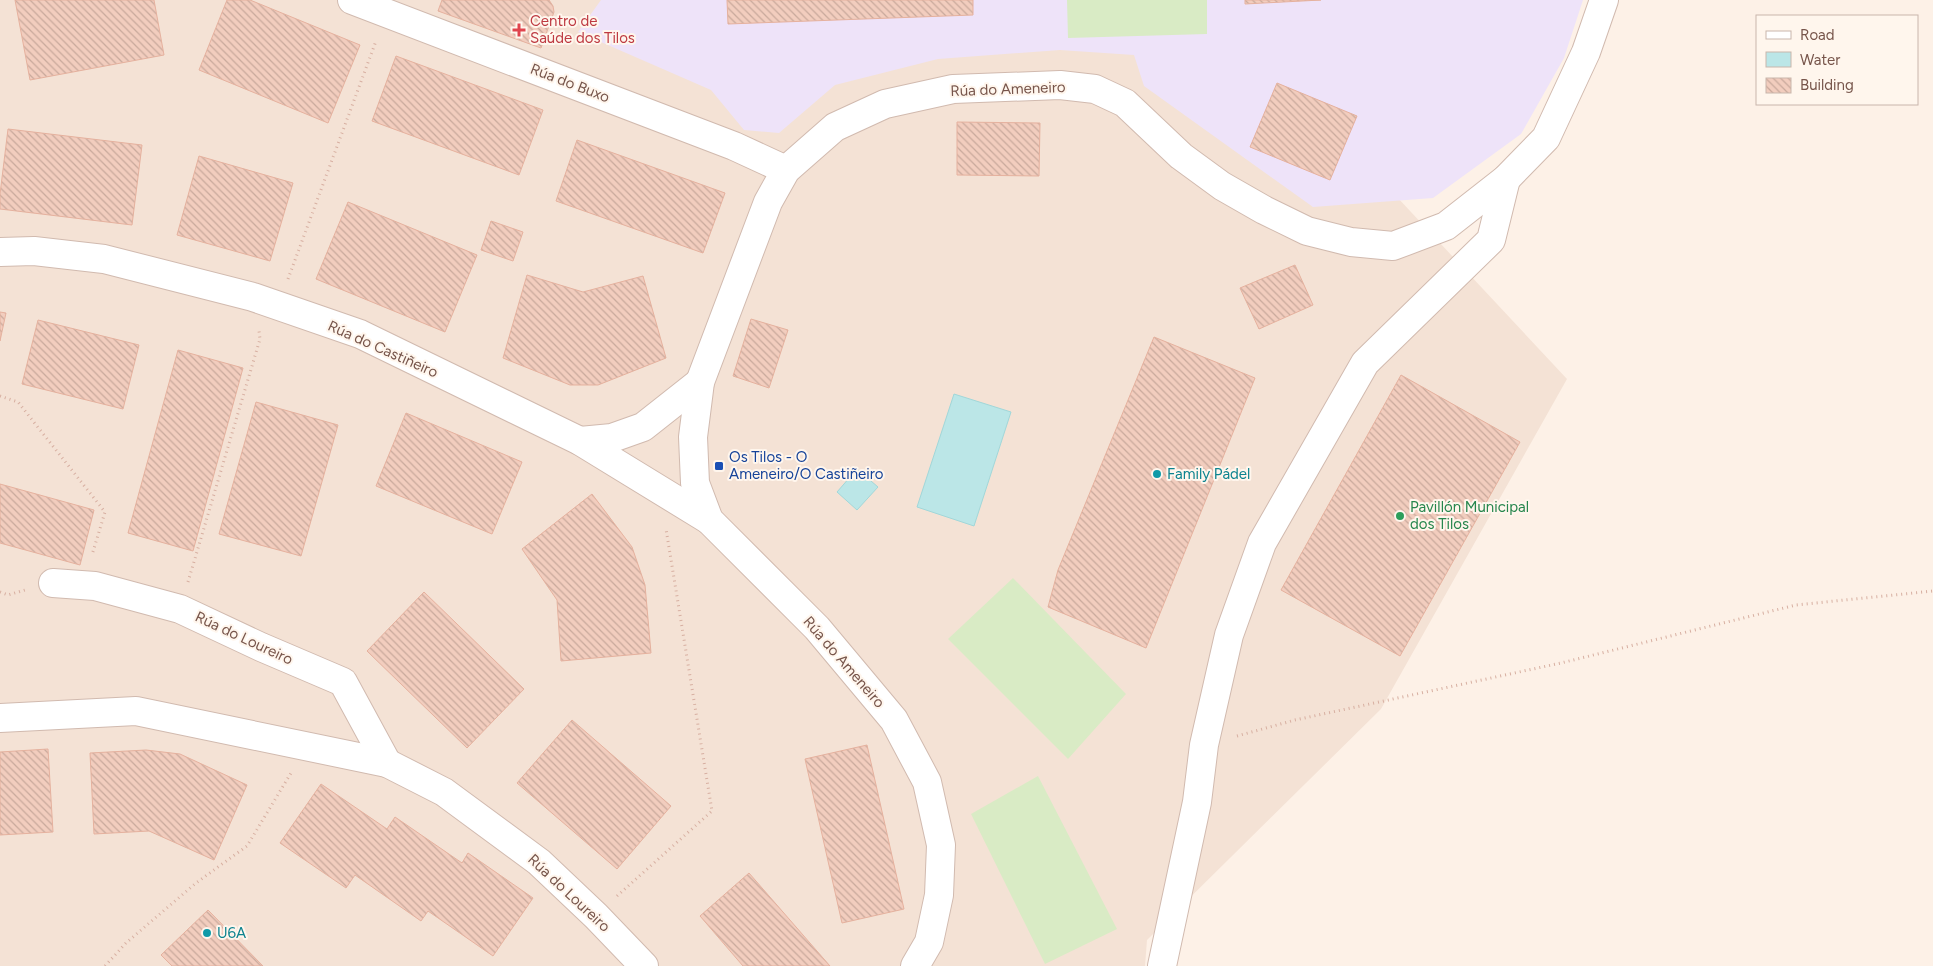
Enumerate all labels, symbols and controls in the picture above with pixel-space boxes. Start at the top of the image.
place label: Centro de Saúde dos Tilos [530,12,635,47]
legend [1756,15,1918,105]
marker: Centro de Saúde dos Tilos [512,23,526,37]
text: Road [1800,26,1835,44]
text: Water [1800,51,1840,69]
street label: Rúa do Buxo [528,60,613,106]
text: Building [1800,76,1854,94]
street label: Rúa do Ameneiro [950,78,1066,100]
street label: Rúa do Castiñeiro [325,317,441,381]
place label: Os Tilos - O Ameneiro/O Castiñeiro [729,448,884,483]
marker: Os Tilos - O Ameneiro/O Castiñeiro [713,460,725,472]
place label: Family Pádel [1167,465,1250,483]
marker: Family Pádel [1151,468,1163,480]
place label: Pavillón Municipal dos Tilos [1410,498,1529,533]
marker: Pavillón Municipal dos Tilos [1394,510,1406,522]
street label: Rúa do Loureiro [192,608,296,669]
street label: Rúa do Ameneiro [799,613,889,712]
street label: Rúa do Loureiro [524,850,614,936]
place label: U6A [217,924,246,942]
marker: U6A [201,927,213,939]

